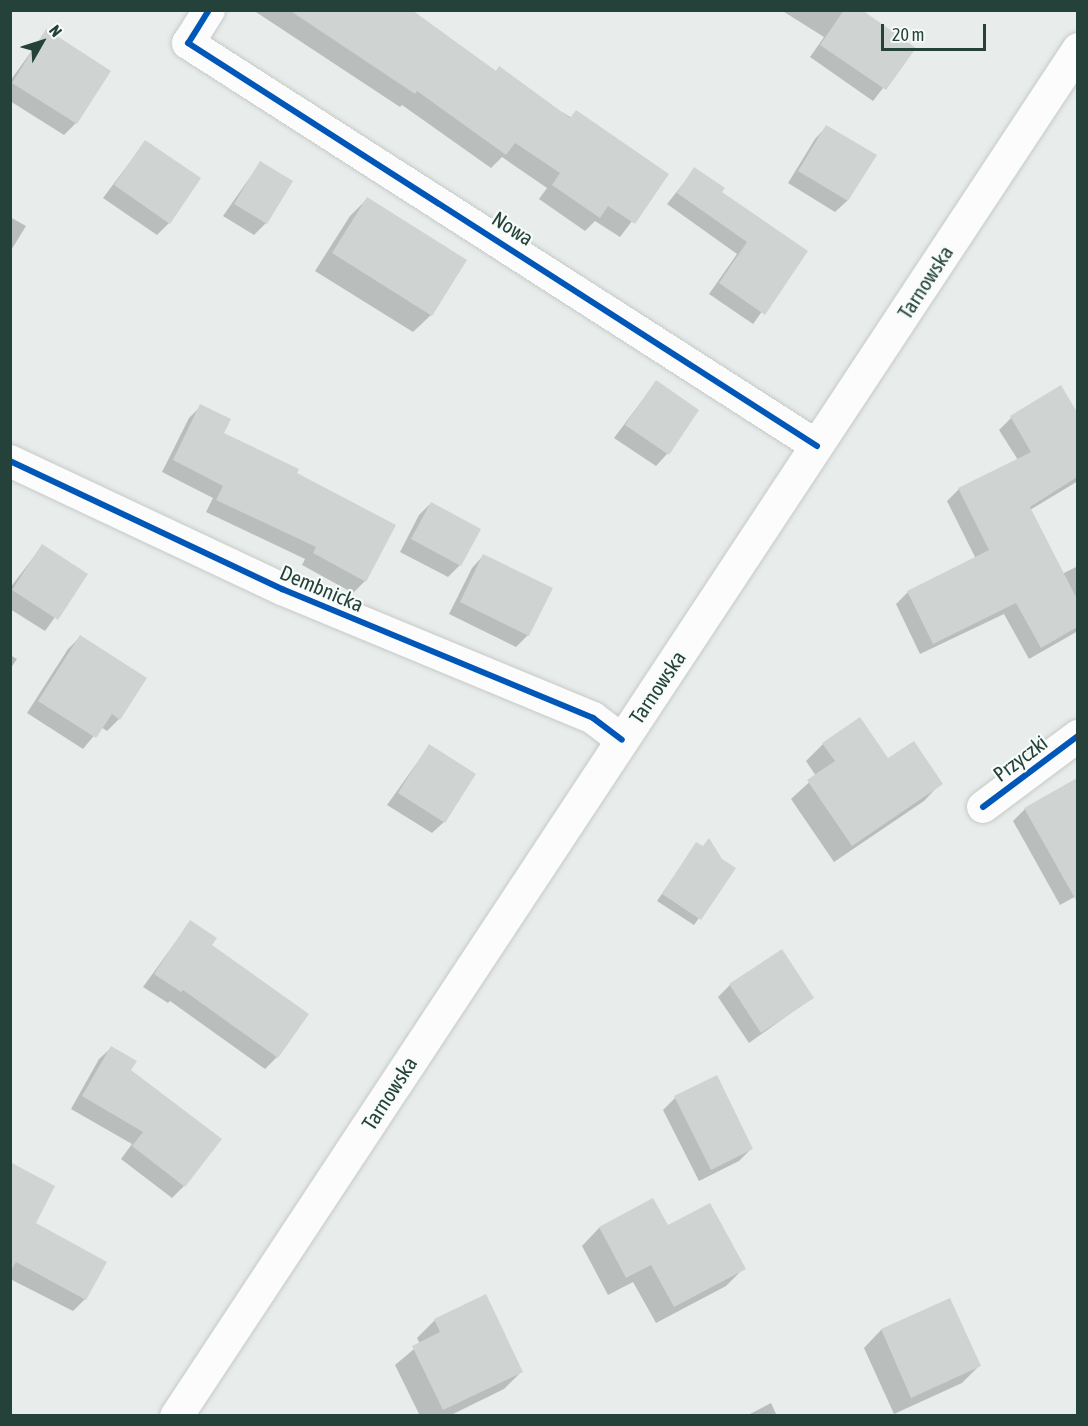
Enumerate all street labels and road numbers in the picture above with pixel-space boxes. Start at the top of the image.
street label: Nowa [488,205,538,251]
street label: Tarnowska [892,241,958,323]
street label: Dembnicka [277,559,367,617]
street label: Tarnowska [623,646,691,728]
street label: Przyczki [988,730,1052,786]
street label: Tarnowska [356,1052,422,1134]

